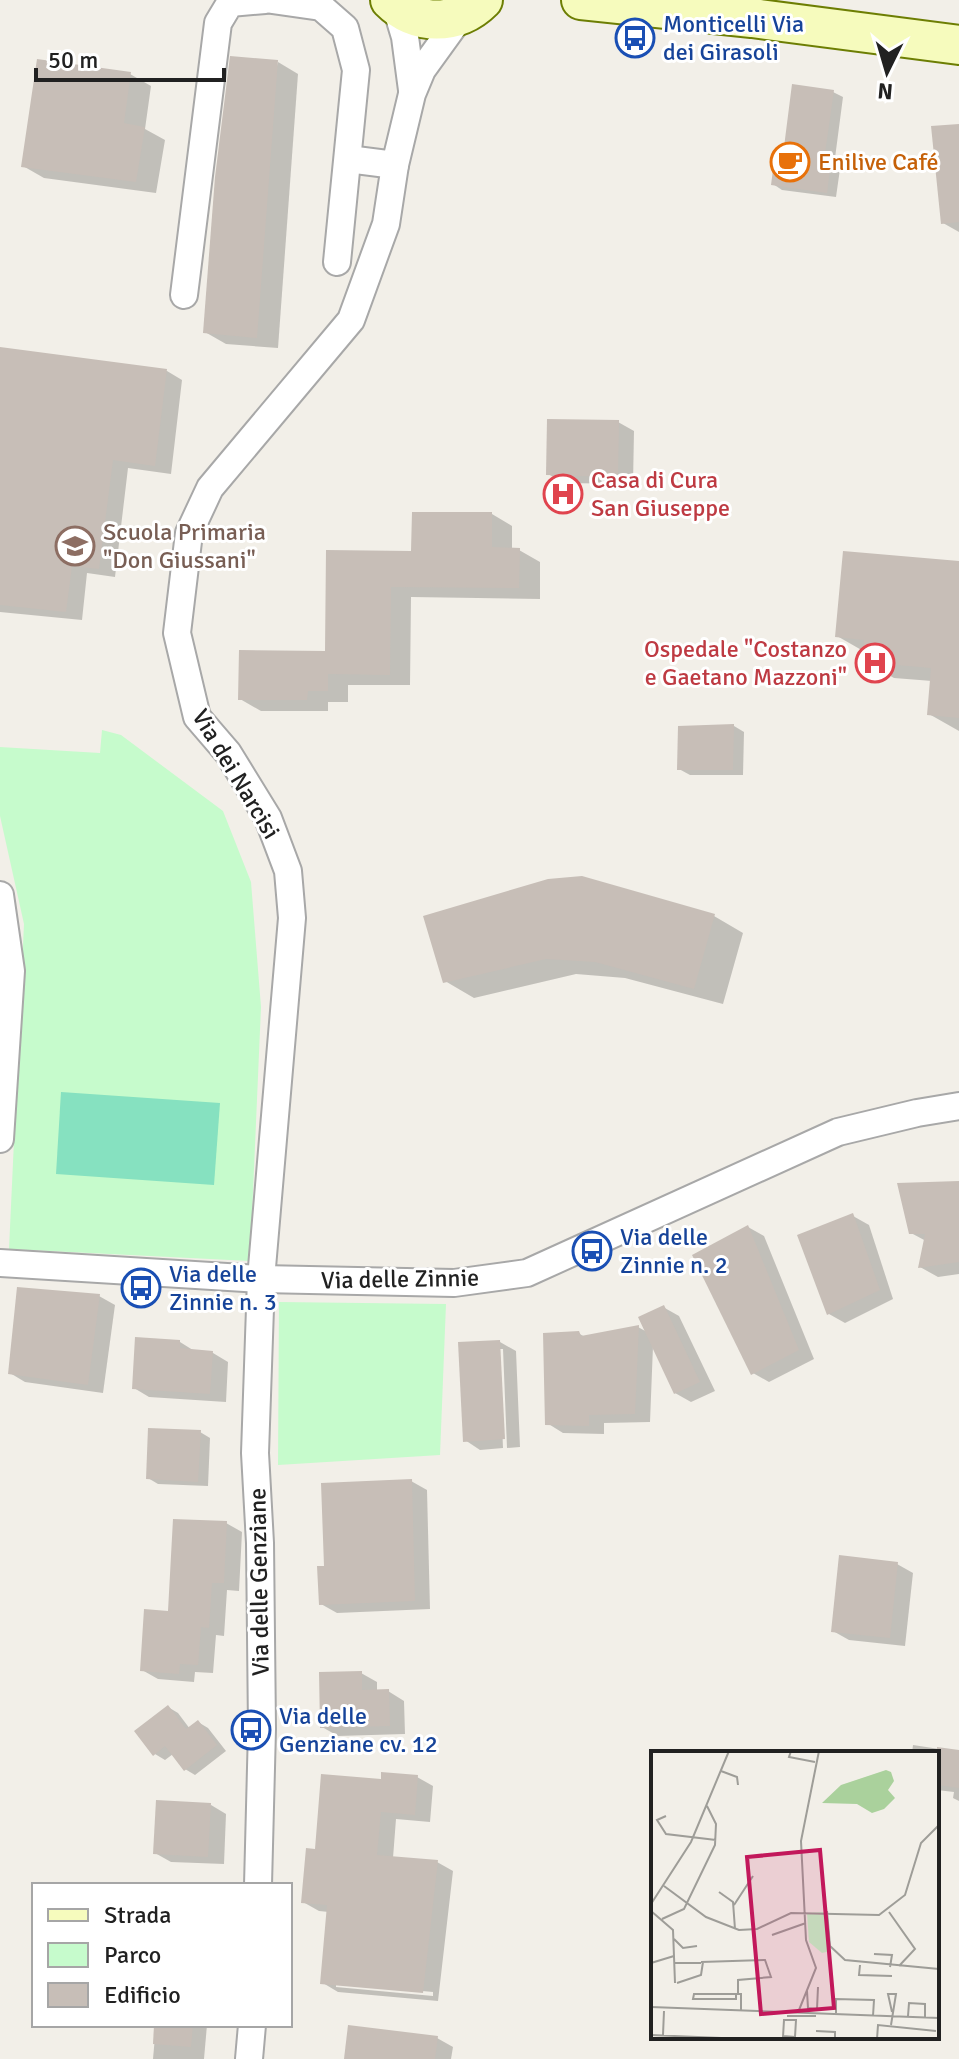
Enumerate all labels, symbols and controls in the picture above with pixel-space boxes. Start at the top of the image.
place label: Monticelli Via dei Girasoli [663,9,804,67]
bus stop icon: Monticelli Via dei Girasoli [614,17,656,59]
scale bar [36,32,224,82]
north arrow [847,32,927,112]
text: 50 m [48,45,98,75]
text: N [876,77,894,106]
cafe icon: Enilive Café [769,141,811,183]
place label: Enilive Café [818,147,939,177]
place label: Casa di Cura San Giuseppe [591,465,730,523]
hospital icon: Casa di Cura San Giuseppe [542,473,584,515]
place label: Scuola Primaria "Don Giussani" [103,517,266,575]
school or university icon: Scuola Primaria "Don Giussani" [54,525,96,567]
place label: Ospedale "Costanzo e Gaetano Mazzoni" [644,634,847,692]
hospital icon: Ospedale "Costanzo e Gaetano Mazzoni" [854,642,896,684]
street label: Via dei Narcisi [185,704,287,844]
place label: Via delle Zinnie n. 2 [620,1222,728,1280]
bus stop icon: Via delle Zinnie n. 2 [571,1230,613,1272]
place label: Via delle Zinnie n. 3 [169,1259,277,1317]
street label: Via delle Zinnie [321,1263,479,1295]
bus stop icon: Via delle Zinnie n. 3 [120,1267,162,1309]
street label: Via delle Genziane [242,1488,276,1676]
place label: Via delle Genziane cv. 12 [279,1701,438,1759]
bus stop icon: Via delle Genziane cv. 12 [230,1709,272,1751]
inset map [651,1751,939,2039]
legend [32,1883,292,2027]
text: Strada [104,1900,171,1930]
text: Parco [104,1940,161,1970]
text: Edificio [104,1980,181,2010]

